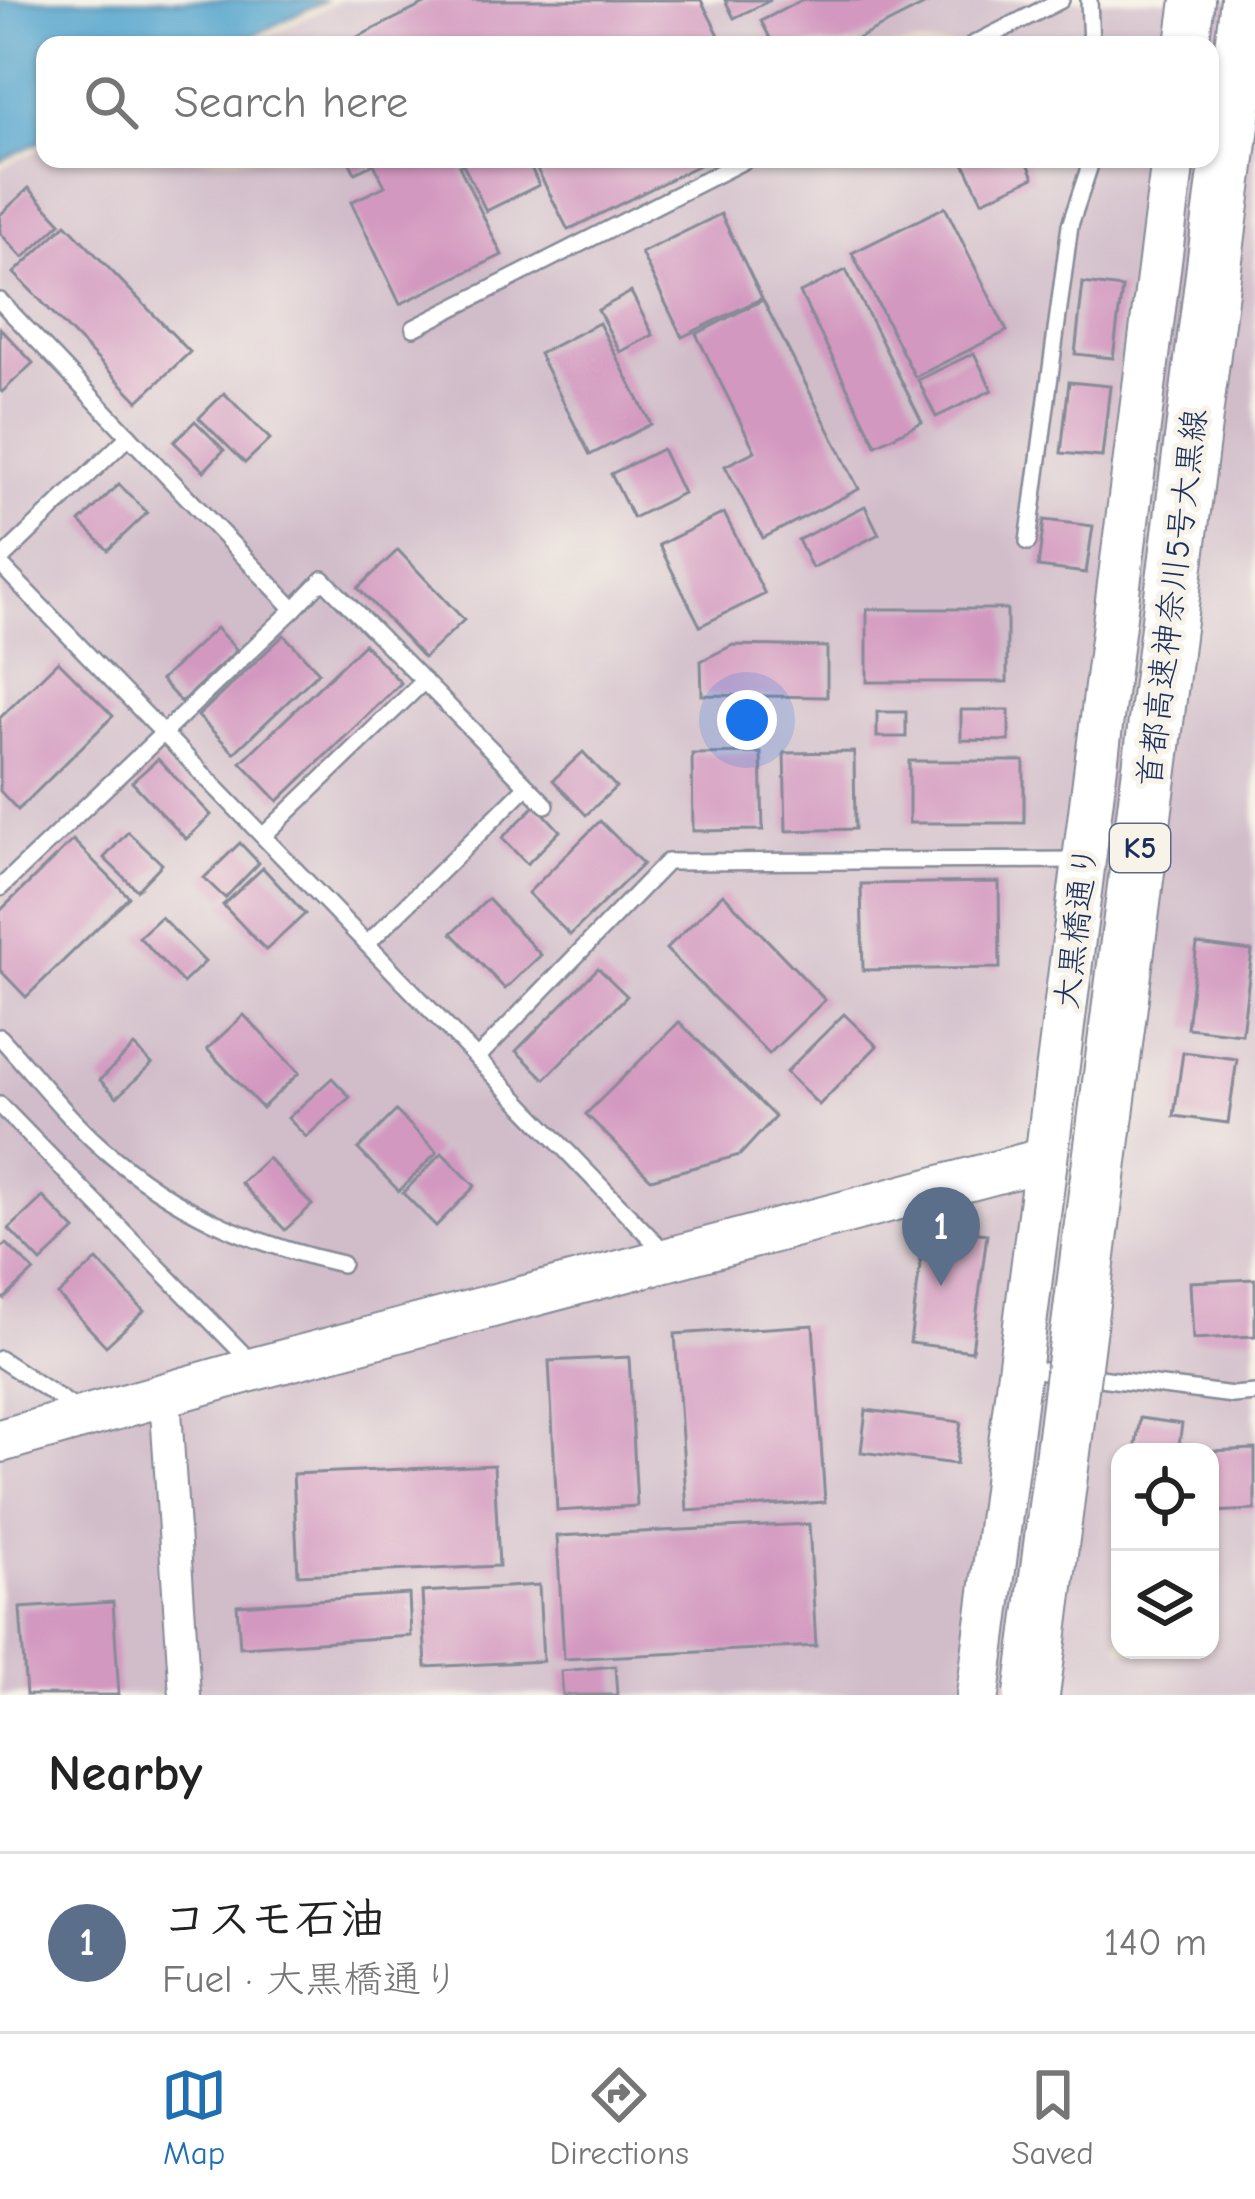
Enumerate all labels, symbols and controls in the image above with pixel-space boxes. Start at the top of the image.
search box [36,36,1219,168]
icon: search [78,69,144,135]
text: Search here [174,76,408,128]
street label: 首都高速神奈川5号大黒線 [1130,407,1214,789]
your location [717,690,777,750]
road number: K5 [1110,824,1170,872]
street label: 大黒橋通り [1047,843,1105,1011]
pin: 1 [902,1187,980,1286]
map controls [1111,1443,1219,1659]
button: locate [1111,1443,1219,1551]
button: layers [1111,1551,1219,1659]
text: Nearby [48,1744,202,1803]
text: コスモ石油 [162,1893,385,1945]
text: 1 [79,1920,95,1965]
text: 140 m [1104,1920,1207,1965]
text: Fuel · 大黒橋通り [162,1957,460,2002]
tab: Map [161,2062,227,2172]
tab: Directions [550,2062,689,2172]
tab: Saved [1011,2062,1094,2172]

